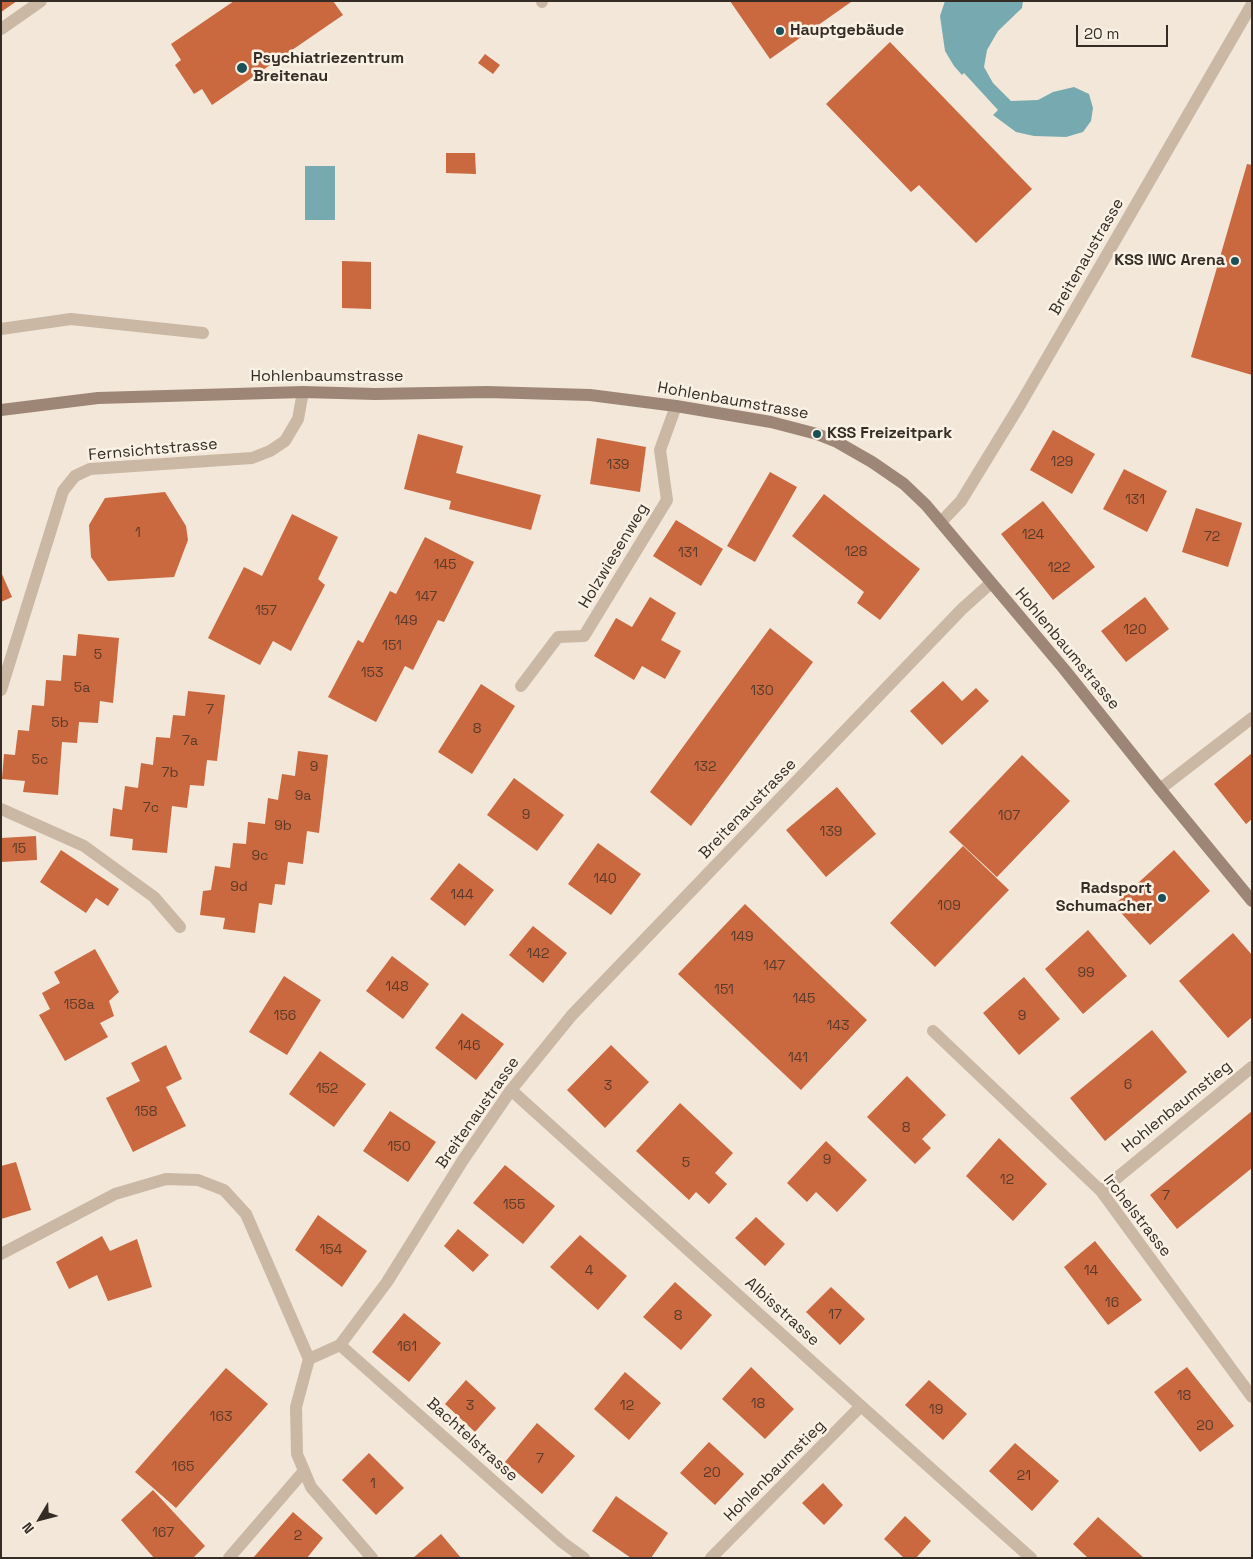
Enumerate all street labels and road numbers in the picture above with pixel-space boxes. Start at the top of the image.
street label: Breitenaustrasse [1046,195,1128,319]
street label: Hohlenbaumstrasse [250,367,404,387]
street label: Hohlenbaumstrasse [656,378,810,424]
street label: Fernsichtstrasse [88,435,218,465]
street label: Holzwiesenweg [575,500,653,612]
street label: Hohlenbaumstrasse [1010,584,1124,714]
street label: Breitenaustrasse [695,755,801,863]
street label: Breitenaustrasse [432,1054,524,1172]
street label: Hohlenbaumstieg [1118,1057,1236,1157]
street label: Irchelstrasse [1099,1171,1175,1261]
street label: Albisstrasse [741,1274,823,1350]
street label: Bachtelstrasse [422,1394,522,1486]
street label: Hohlenbaumstieg [720,1416,830,1526]

